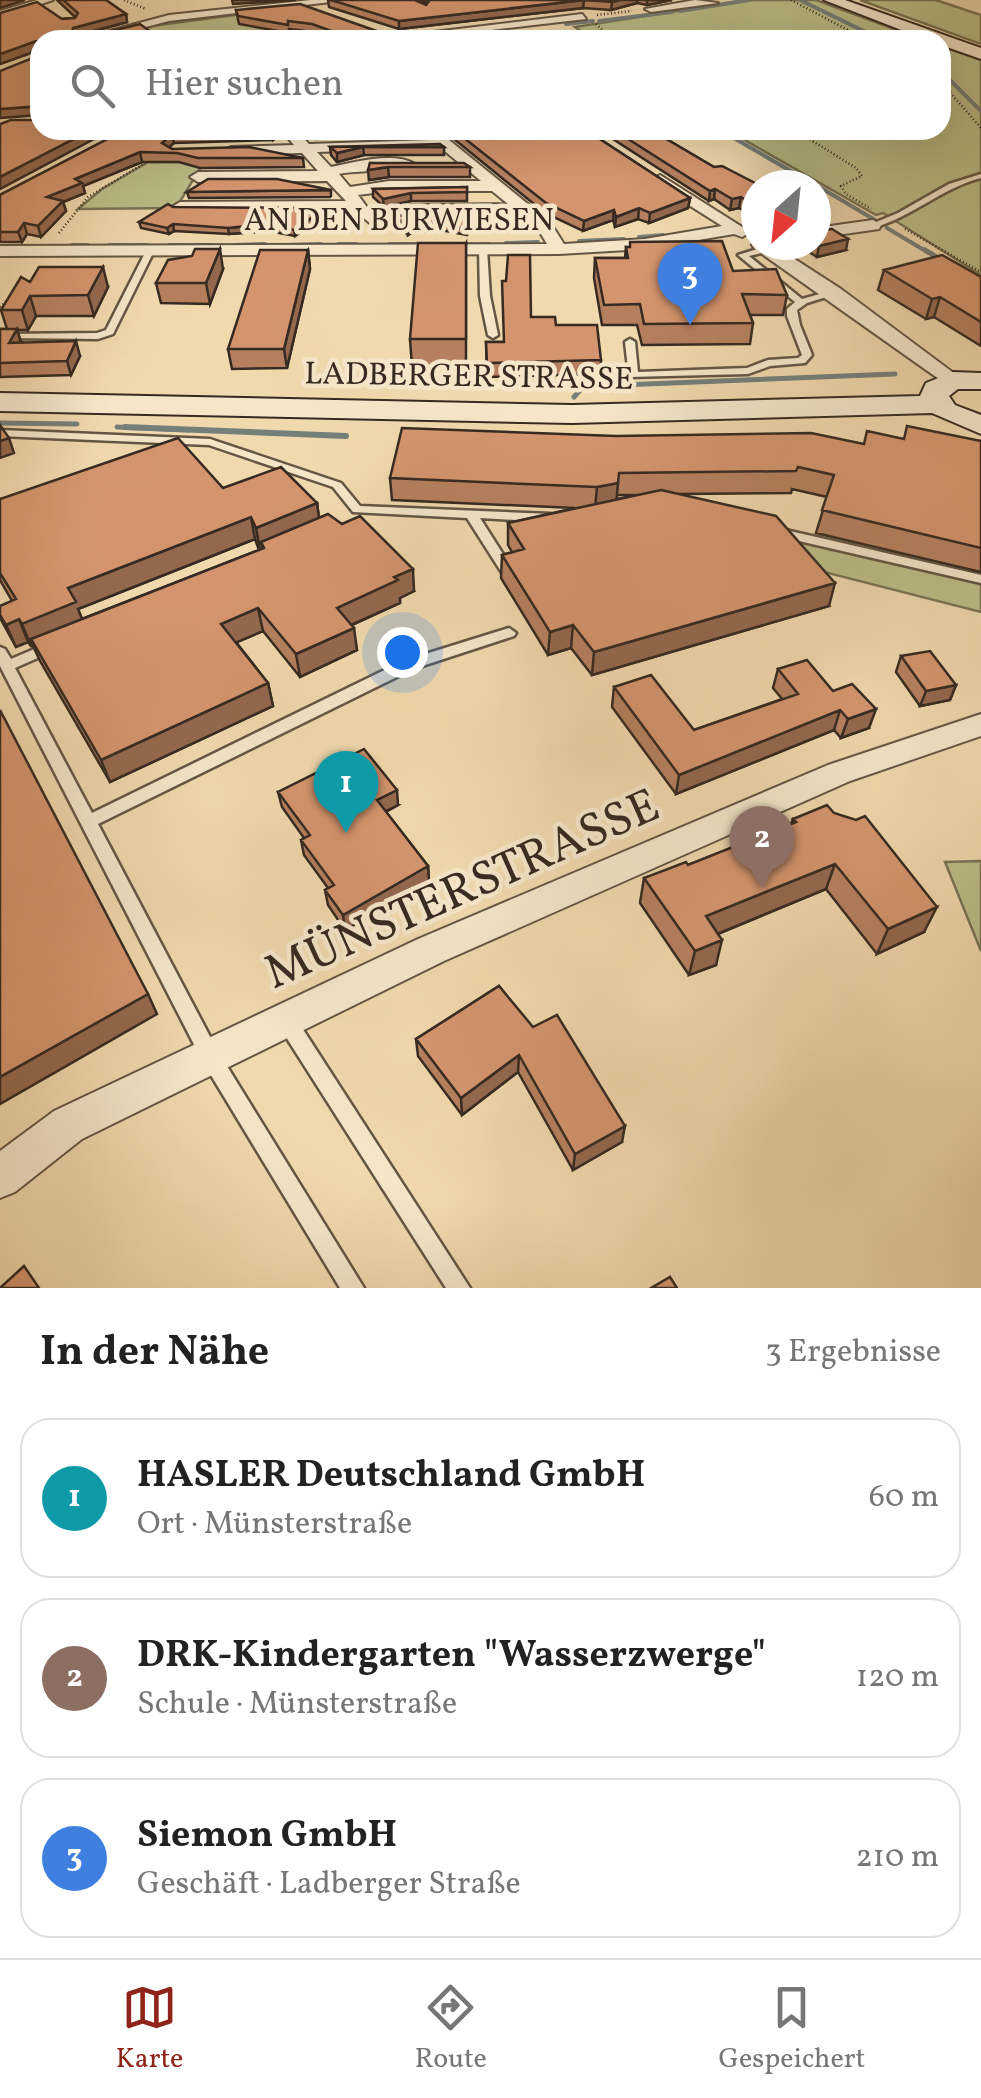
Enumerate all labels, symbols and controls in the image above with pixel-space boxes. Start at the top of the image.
search box [30,30,951,140]
icon: search [65,58,120,113]
text: Hier suchen [145,59,344,112]
north arrow [741,170,831,260]
street label: AN DEN BURWIESEN [244,200,554,244]
pin: 3 [658,242,722,325]
street label: LADBERGER STRASSE [304,353,634,403]
your location [377,627,428,678]
pin: 1 [314,750,378,833]
street label: MÜNSTERSTRASSE [255,774,671,1008]
pin: 2 [730,806,794,888]
text: In der Nähe [40,1324,269,1383]
text: 3 Ergebnisse [765,1331,941,1375]
text: HASLER Deutschland GmbH [137,1450,645,1503]
text: 1 [68,1476,81,1520]
text: 60 m [869,1476,939,1520]
text: Ort · Münsterstraße [137,1503,412,1547]
text: DRK-Kindergarten "Wasserzwerge" [137,1630,766,1683]
text: 2 [66,1656,83,1700]
text: 120 m [856,1656,939,1700]
text: Schule · Münsterstraße [137,1683,457,1727]
text: Siemon GmbH [137,1810,397,1863]
text: 3 [66,1836,83,1880]
text: 210 m [855,1836,939,1880]
text: Geschäft · Ladberger Straße [137,1863,521,1907]
tab: Karte [116,1980,183,2079]
tab: Route [415,1980,487,2079]
tab: Gespeichert [718,1980,865,2079]

